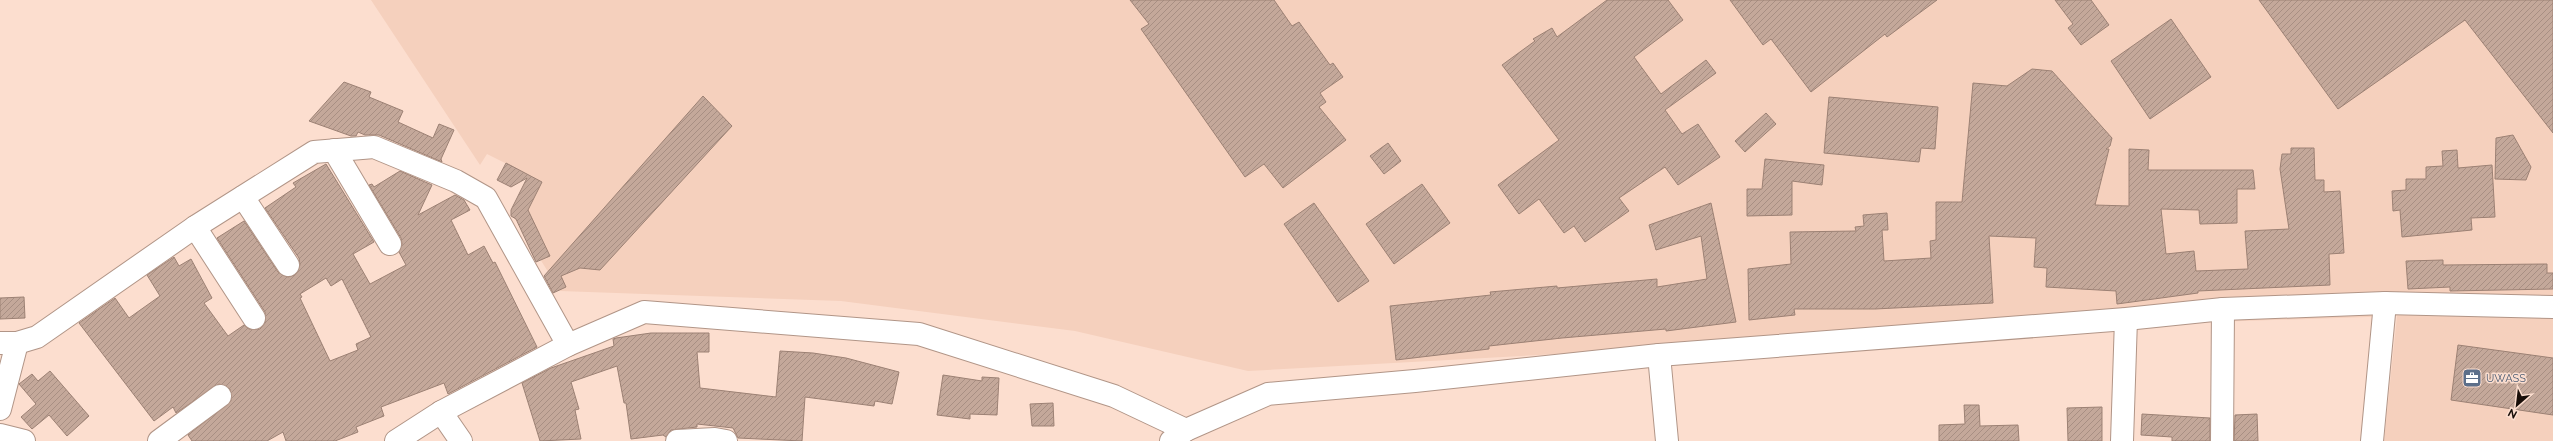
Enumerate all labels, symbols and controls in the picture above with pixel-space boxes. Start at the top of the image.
office icon: UWASS [2461,367,2483,389]
place label: UWASS [2486,372,2526,385]
north arrow [2497,385,2537,425]
text: N [2506,406,2519,421]

